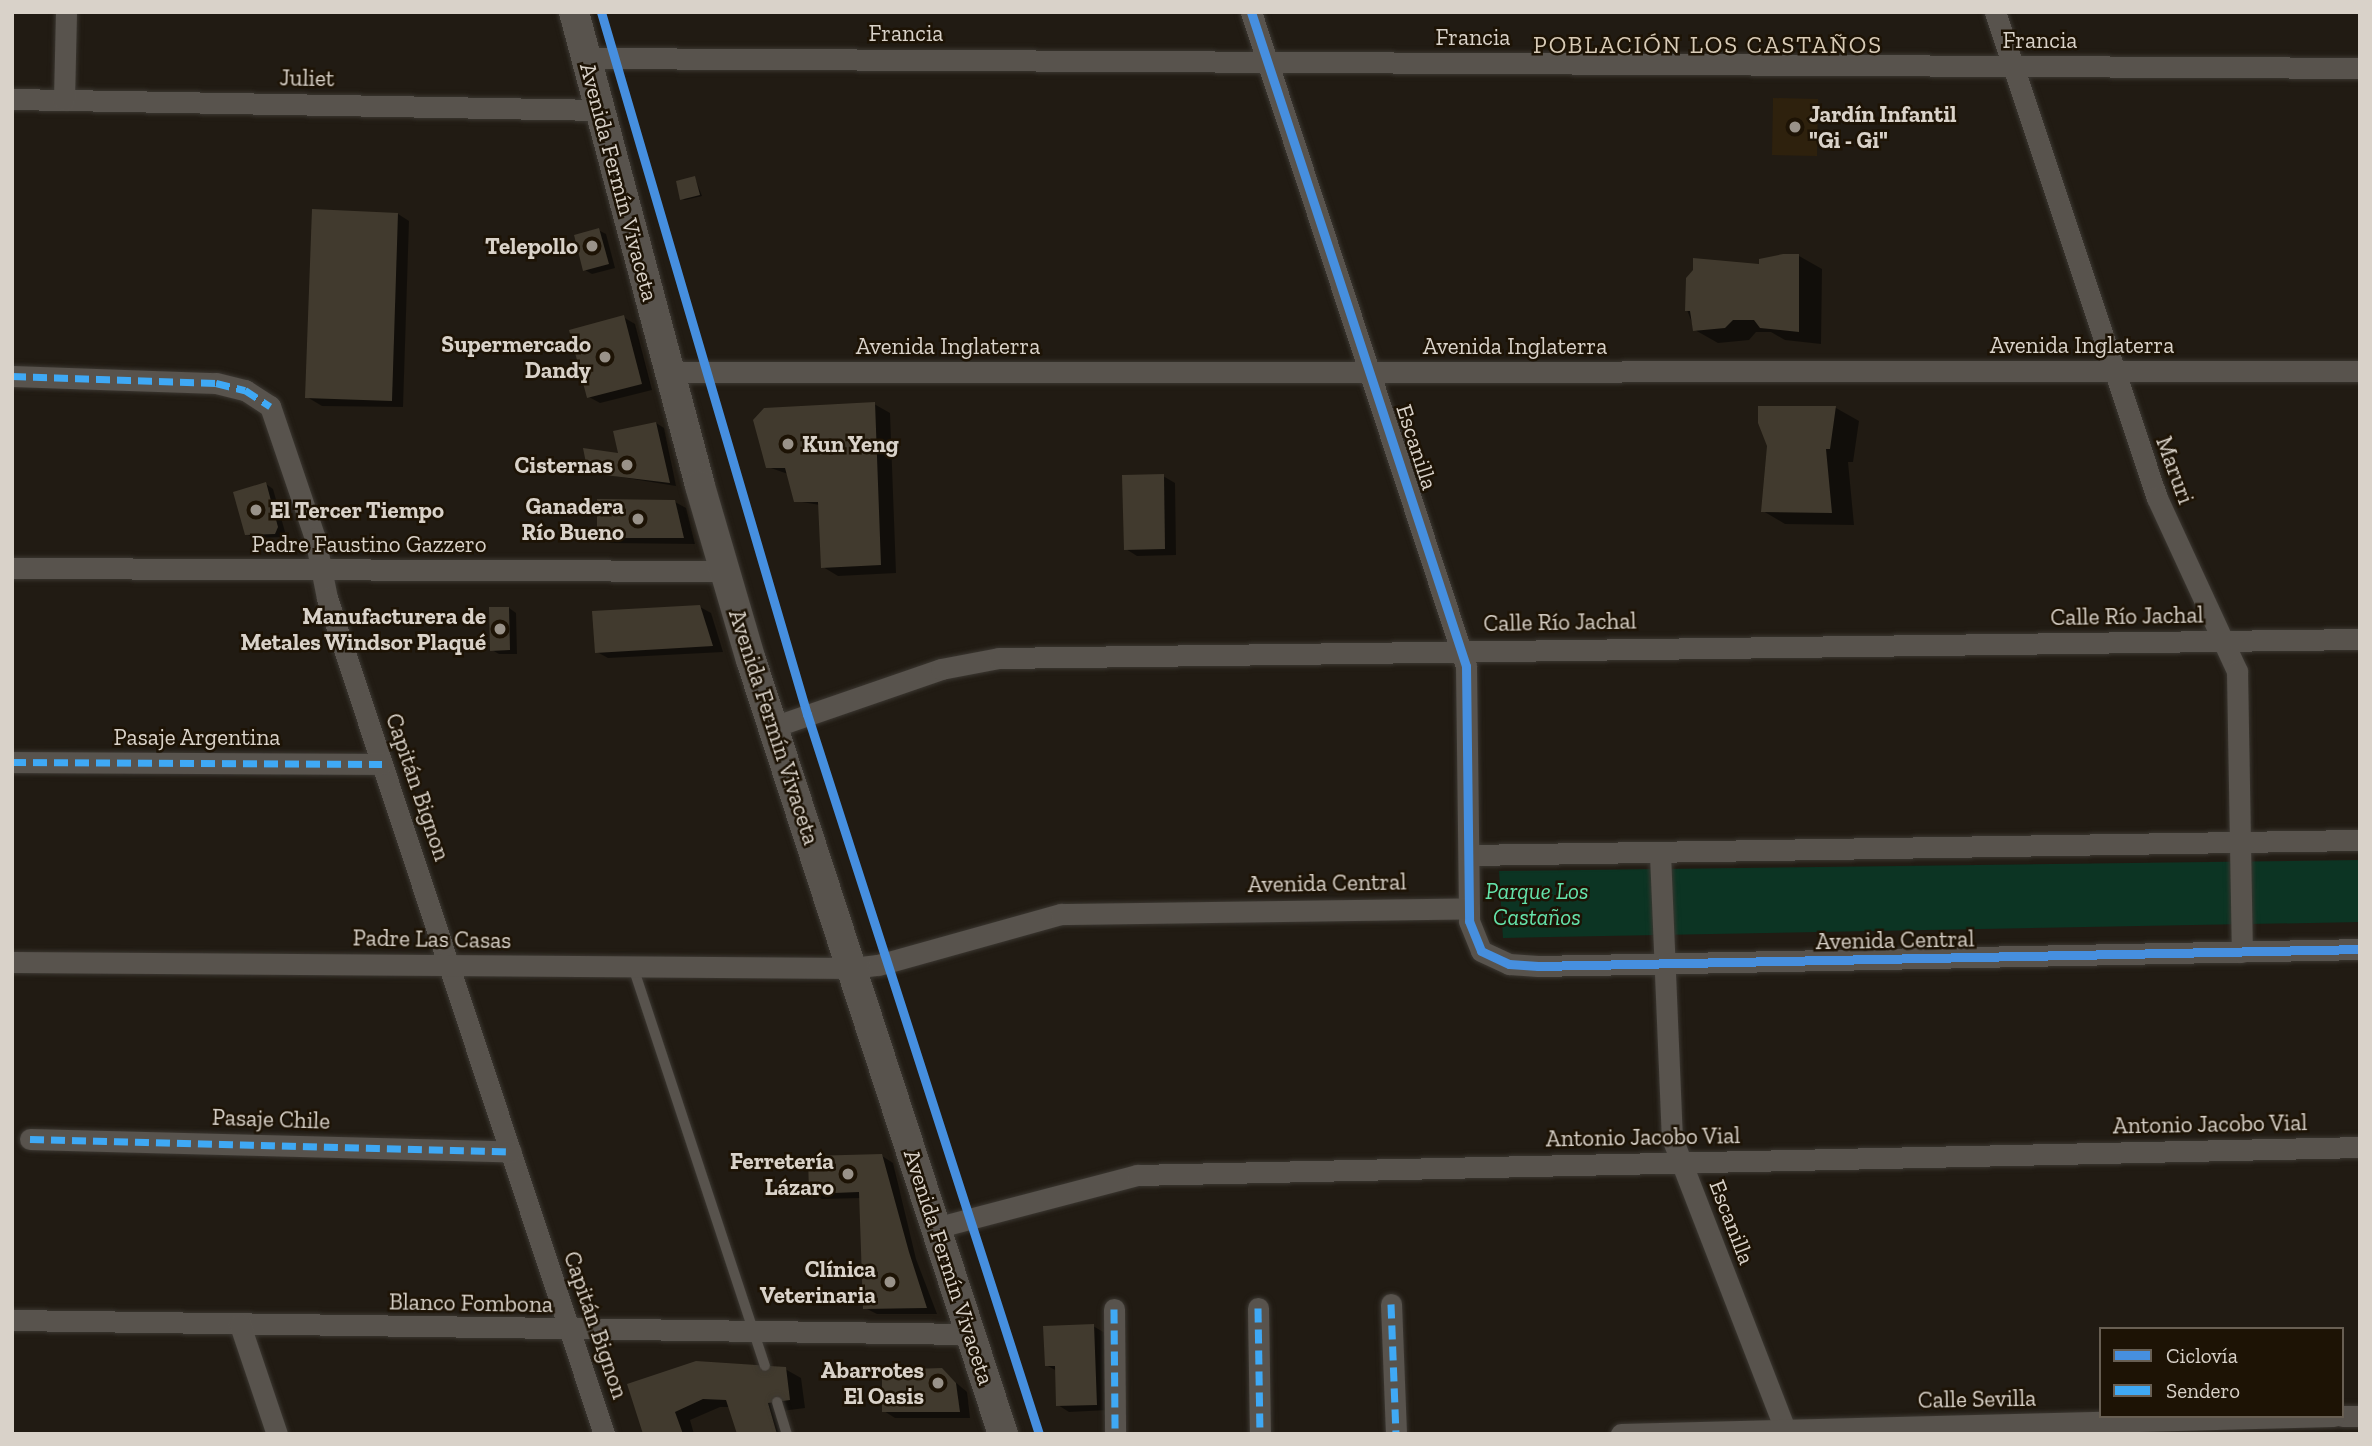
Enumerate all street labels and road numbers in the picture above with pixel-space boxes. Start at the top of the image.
street label: Francia [869,19,943,47]
street label: Francia [1436,23,1510,51]
street label: Francia [2003,26,2077,54]
street label: Avenida Fermín Vivaceta [574,59,664,305]
street label: Juliet [279,64,335,92]
street label: Avenida Inglaterra [1990,331,2174,359]
street label: Avenida Inglaterra [856,332,1040,360]
street label: Avenida Inglaterra [1423,332,1607,360]
street label: Escanilla [1390,401,1444,493]
street label: Maruri [2150,432,2200,508]
street label: Padre Faustino Gazzero [252,530,486,558]
street label: Calle Río Jachal [2050,601,2204,631]
street label: Avenida Fermín Vivaceta [723,605,825,849]
street label: Calle Río Jachal [1483,607,1637,637]
street label: Capitán Bignon [380,710,456,864]
street label: Pasaje Argentina [113,723,281,751]
street label: Avenida Central [1247,868,1407,898]
street label: Padre Las Casas [352,924,512,954]
street label: Avenida Central [1815,925,1975,955]
street label: Pasaje Chile [211,1103,331,1135]
street label: Antonio Jacobo Vial [2112,1108,2308,1140]
street label: Antonio Jacobo Vial [1545,1121,1741,1153]
street label: Avenida Fermín Vivaceta [898,1145,1000,1389]
street label: Escanilla [1703,1176,1761,1268]
street label: Capitán Bignon [558,1248,634,1402]
street label: Blanco Fombona [389,1288,553,1318]
street label: Calle Sevilla [1918,1384,2036,1414]

